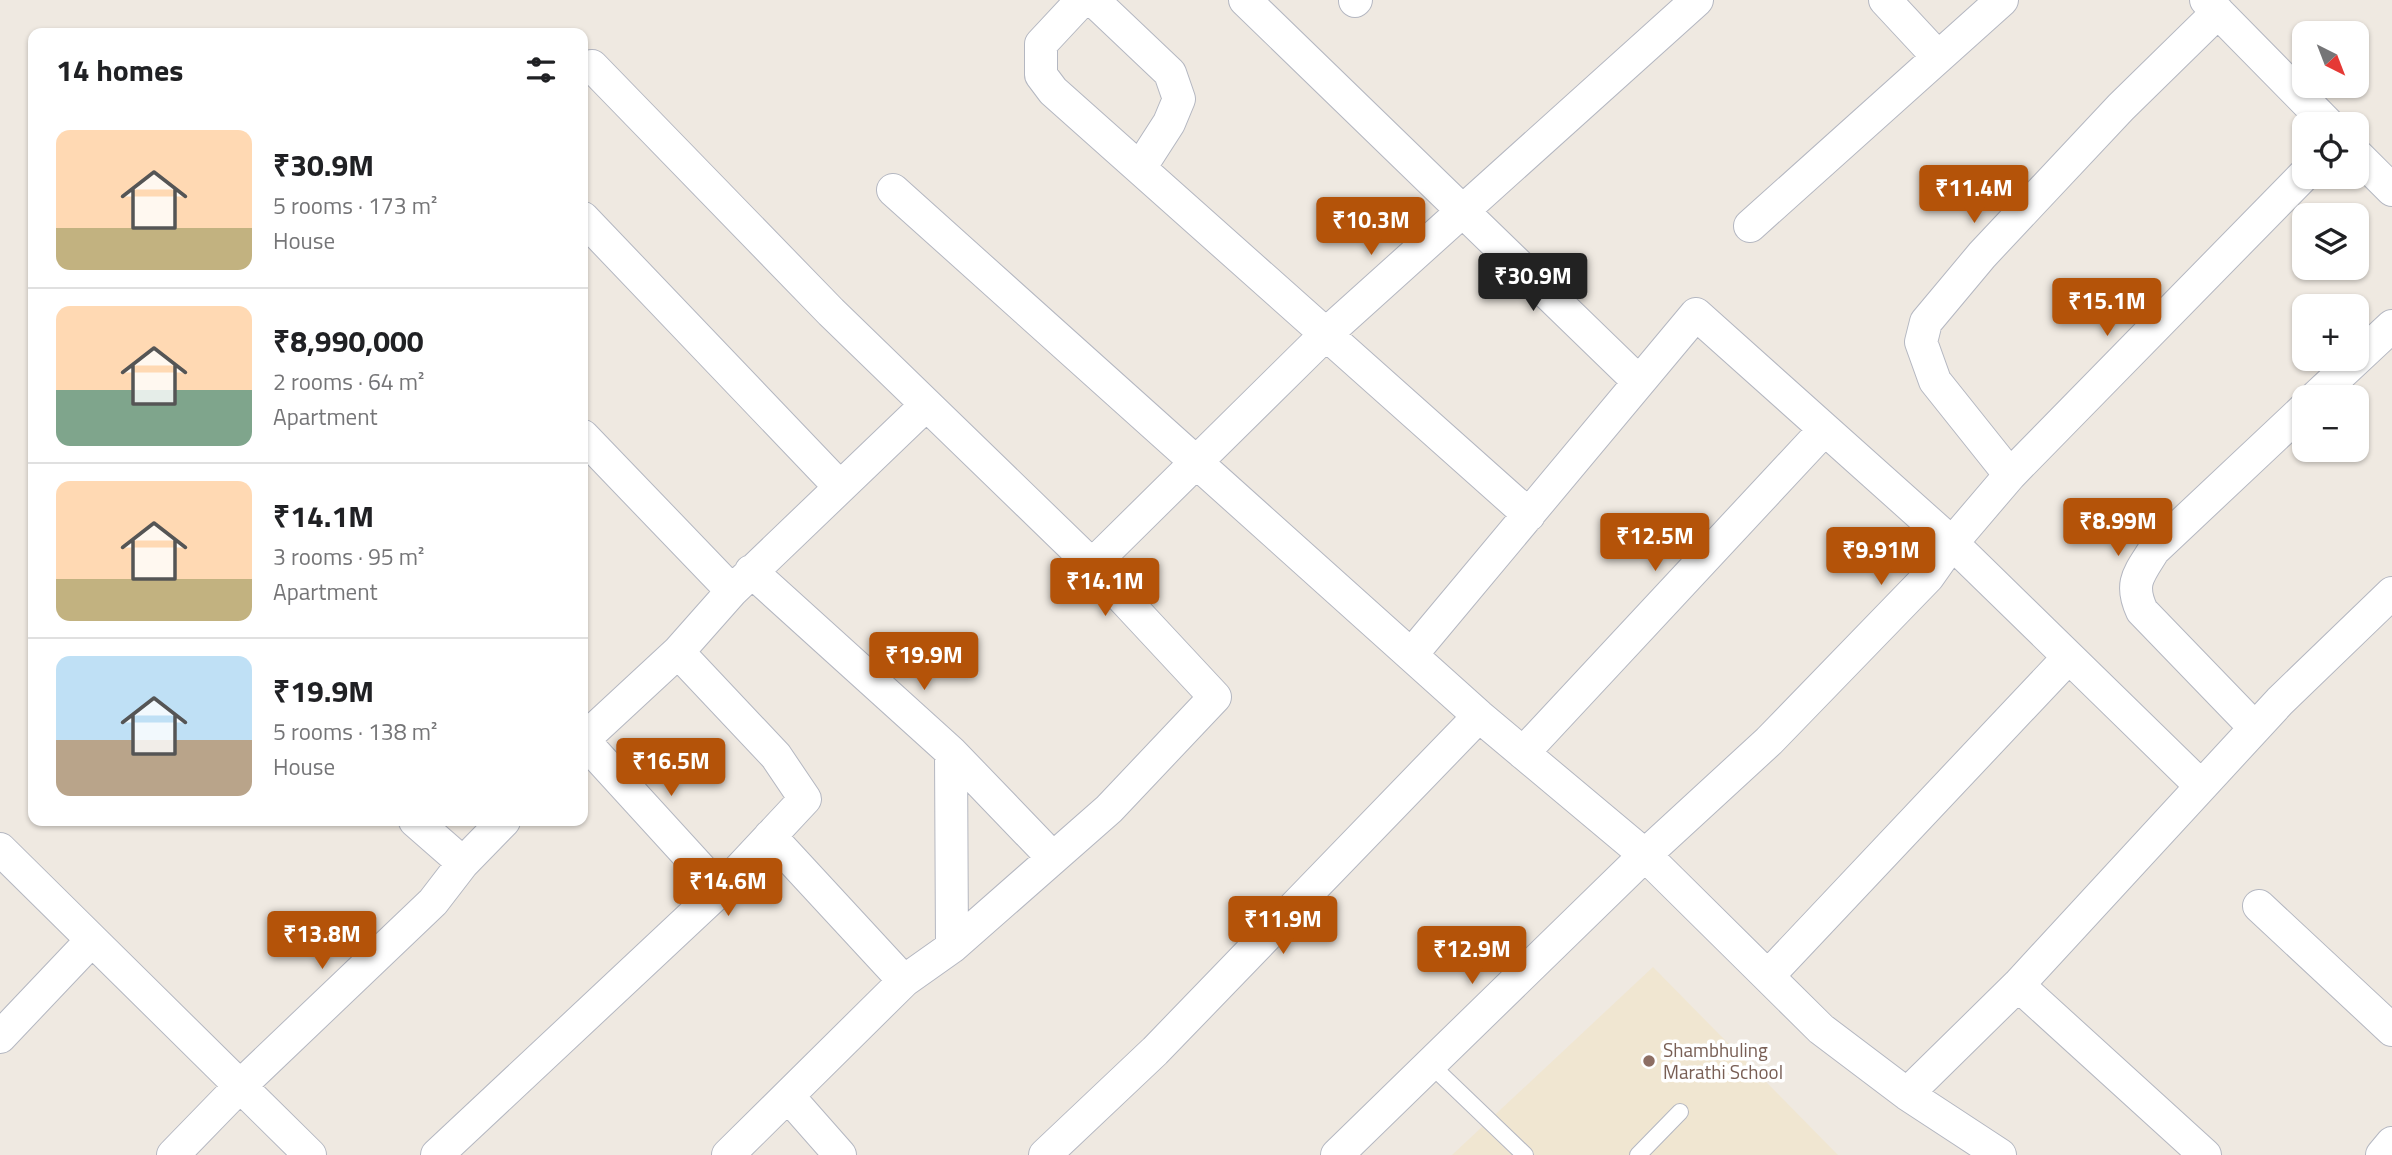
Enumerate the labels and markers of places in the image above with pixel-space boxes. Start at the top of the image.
pin: ₹11.4M [1917,166,2031,225]
pin: ₹10.3M [1314,198,1428,257]
pin: ₹30.9M [1476,254,1590,313]
pin: ₹15.1M [2050,278,2164,338]
pin: ₹8.99M [2061,498,2175,558]
pin: ₹12.5M [1598,514,1712,573]
pin: ₹9.91M [1824,528,1938,587]
pin: ₹14.1M [1048,558,1162,618]
pin: ₹19.9M [867,632,981,692]
pin: ₹16.5M [614,738,728,798]
pin: ₹14.6M [671,858,785,918]
pin: ₹11.9M [1226,897,1340,956]
pin: ₹13.8M [265,912,379,971]
pin: ₹12.9M [1415,926,1529,986]
place label: Shambhuling Marathi School [1663,1035,1783,1086]
marker: Shambhuling Marathi School [1641,1053,1657,1069]

